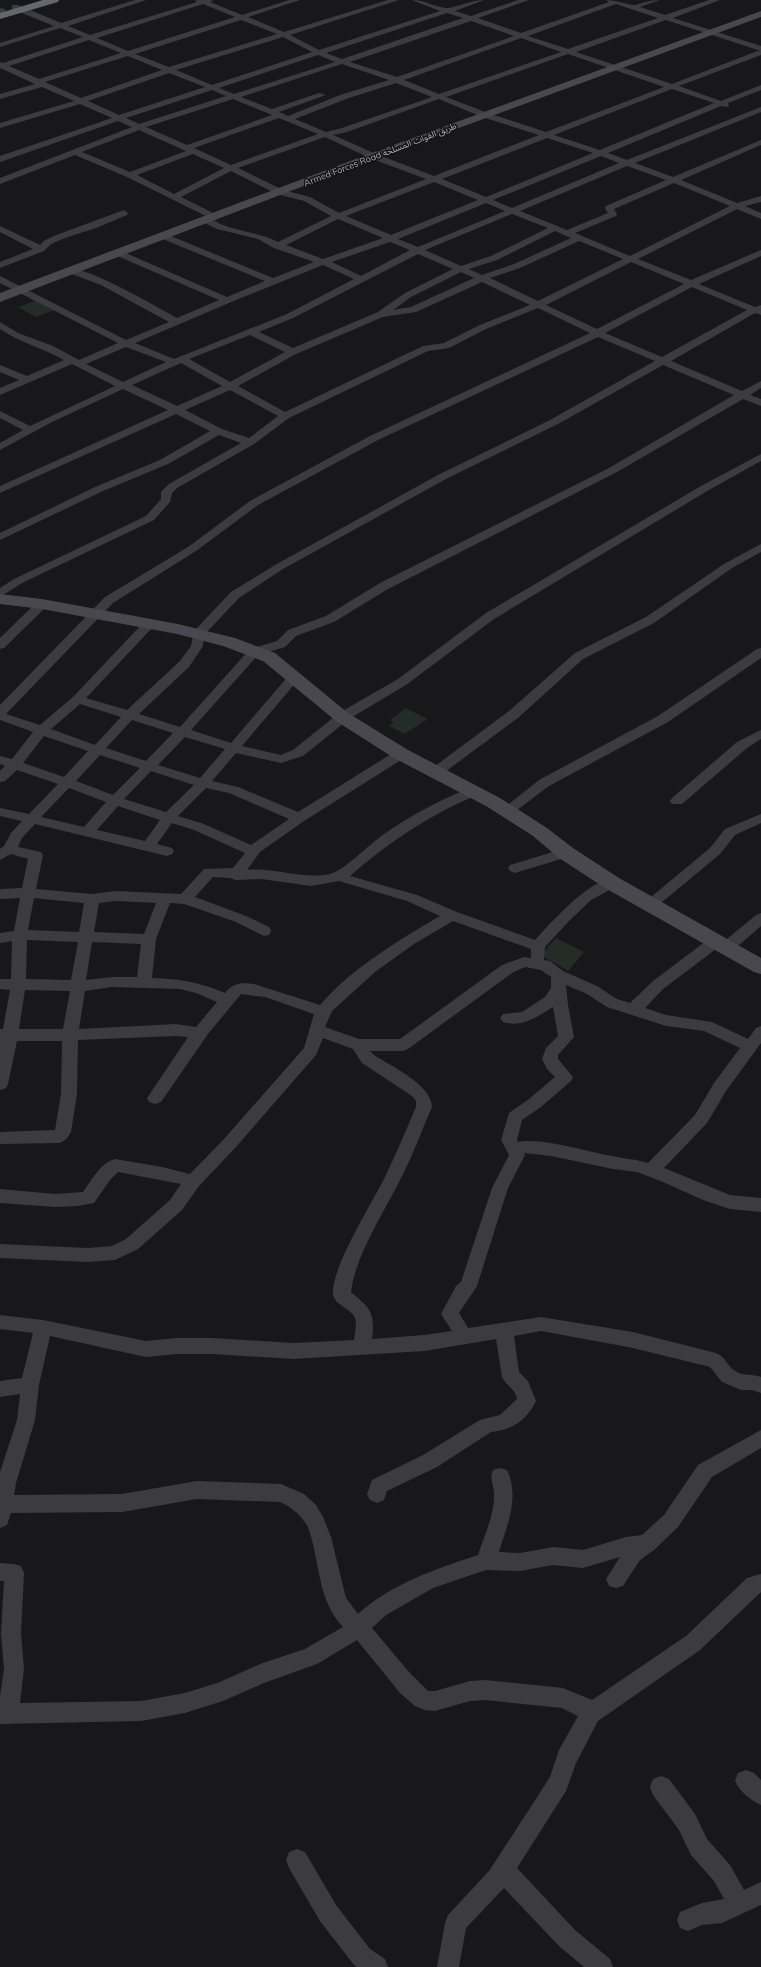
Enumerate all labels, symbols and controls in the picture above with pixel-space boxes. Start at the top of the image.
street label: Armed Forces Road طريق القوات المسلحة [302,120,458,189]

